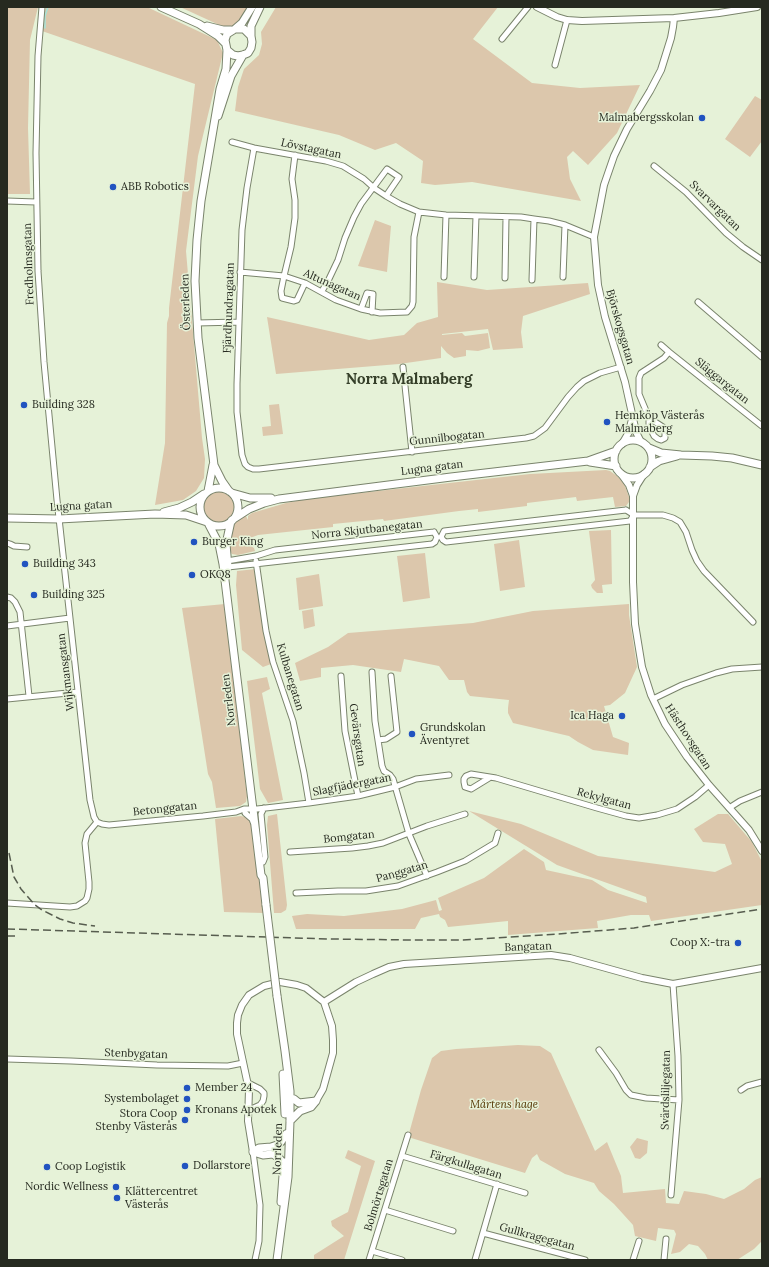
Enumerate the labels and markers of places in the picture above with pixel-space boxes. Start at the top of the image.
place label: Malmabergsskolan [599,111,694,125]
marker: Malmabergsskolan [697,113,707,123]
place label: ABB Robotics [121,180,189,194]
marker: ABB Robotics [108,182,118,192]
place label: Building 328 [32,398,95,412]
marker: Building 328 [19,400,29,410]
place label: Hemköp Västerås Malmaberg [615,409,704,435]
marker: Hemköp Västerås Malmaberg [602,417,612,427]
place label: Burger King [202,535,263,549]
marker: Burger King [189,537,199,547]
place label: Building 343 [33,557,96,571]
marker: Building 343 [20,559,30,569]
place label: OKQ8 [200,568,231,582]
marker: OKQ8 [187,570,197,580]
place label: Building 325 [42,588,105,602]
marker: Building 325 [29,590,39,600]
place label: Ica Haga [570,709,614,723]
marker: Ica Haga [617,711,627,721]
place label: Grundskolan Äventyret [420,721,486,747]
marker: Grundskolan Äventyret [407,729,417,739]
place label: Coop X:-tra [670,936,730,950]
marker: Coop X:-tra [733,938,743,948]
place label: Member 24 [195,1081,252,1095]
marker: Member 24 [182,1083,192,1093]
place label: Systembolaget [104,1092,179,1106]
marker: Systembolaget [182,1094,192,1104]
place label: Kronans Apotek [195,1103,277,1117]
marker: Kronans Apotek [182,1105,192,1115]
place label: Stora Coop Stenby Västerås [96,1107,177,1133]
marker: Stora Coop Stenby Västerås [180,1115,190,1125]
place label: Dollarstore [193,1159,250,1173]
place label: Coop Logistik [55,1160,126,1174]
marker: Dollarstore [180,1161,190,1171]
marker: Coop Logistik [42,1162,52,1172]
place label: Nordic Wellness [25,1180,108,1194]
marker: Nordic Wellness [111,1182,121,1192]
place label: Klättercentret Västerås [125,1185,198,1211]
marker: Klättercentret Västerås [112,1193,122,1203]

